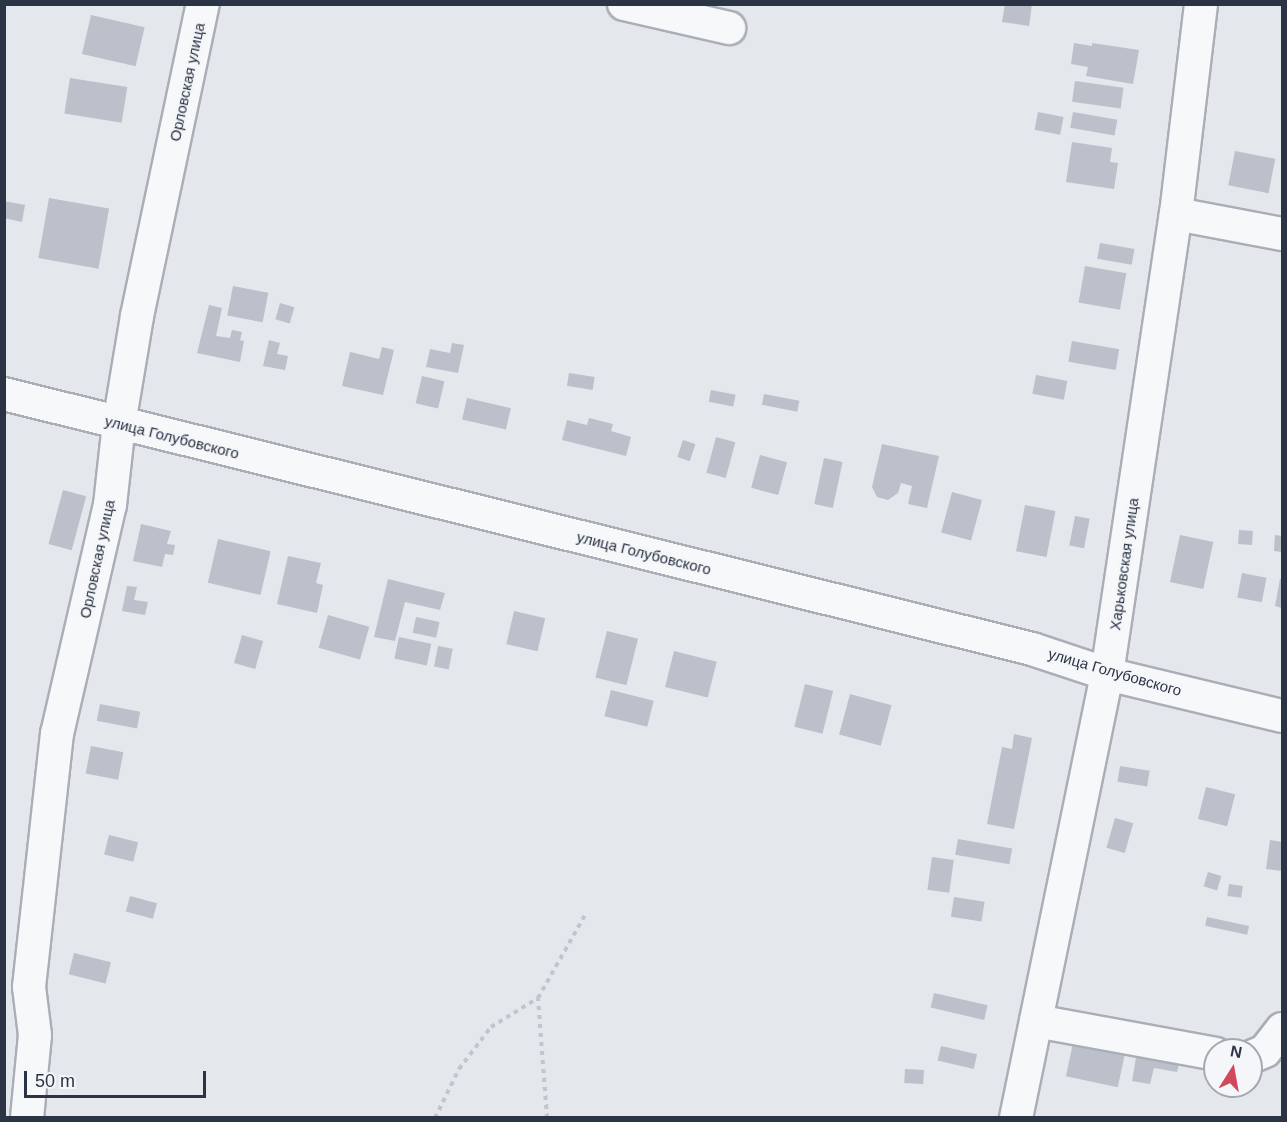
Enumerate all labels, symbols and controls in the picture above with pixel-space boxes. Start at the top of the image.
street label: Орловская улица [166,21,208,143]
street label: улица Голубовского [103,412,241,462]
street label: Харьковская улица [1106,497,1142,631]
street label: Орловская улица [76,498,118,620]
street label: улица Голубовского [575,528,713,578]
street label: улица Голубовского [1046,644,1184,700]
north arrow [1203,1038,1263,1098]
text: N [1229,1042,1243,1061]
scale bar [27,1059,208,1097]
text: 50 m [35,1071,75,1091]

